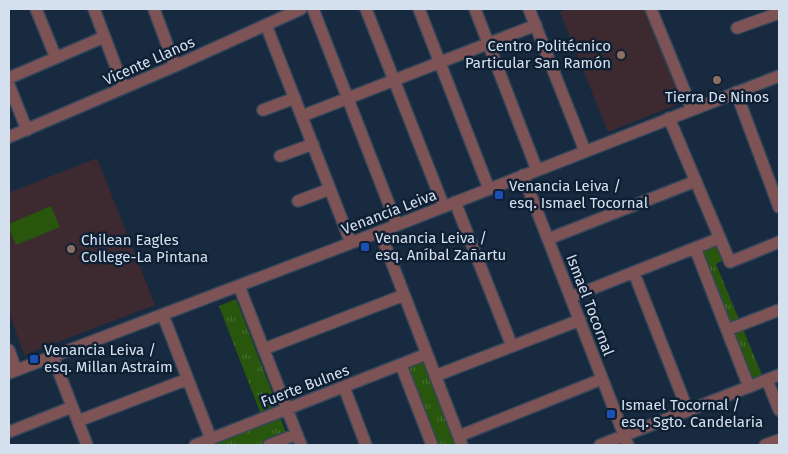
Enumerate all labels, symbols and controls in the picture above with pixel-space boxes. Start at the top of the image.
street label: Vicente Llanos [101,33,197,89]
place label: Centro Politécnico Particular San Ramón [465,37,611,72]
marker: Centro Politécnico Particular San Ramón [615,49,627,61]
marker: Tierra De Ninos [711,74,723,86]
place label: Tierra De Ninos [665,88,769,106]
place label: Venancia Leiva / esq. Ismael Tocornal [509,177,649,212]
street label: Venancia Leiva [339,186,439,238]
marker: Venancia Leiva / esq. Ismael Tocornal [493,189,505,201]
place label: Venancia Leiva / esq. Aníbal Zañartu [375,229,506,264]
place label: Chilean Eagles College-La Pintana [81,231,208,266]
marker: Venancia Leiva / esq. Aníbal Zañartu [359,241,371,253]
marker: Chilean Eagles College-La Pintana [65,243,77,255]
street label: Ismael Tocornal [562,252,618,359]
place label: Venancia Leiva / esq. Millan Astraim [44,341,173,376]
marker: Venancia Leiva / esq. Millan Astraim [28,353,40,365]
street label: Fuerte Bulnes [258,361,352,411]
place label: Ismael Tocornal / esq. Sgto. Candelaria [621,396,763,431]
marker: Ismael Tocornal / esq. Sgto. Candelaria [605,408,617,420]

